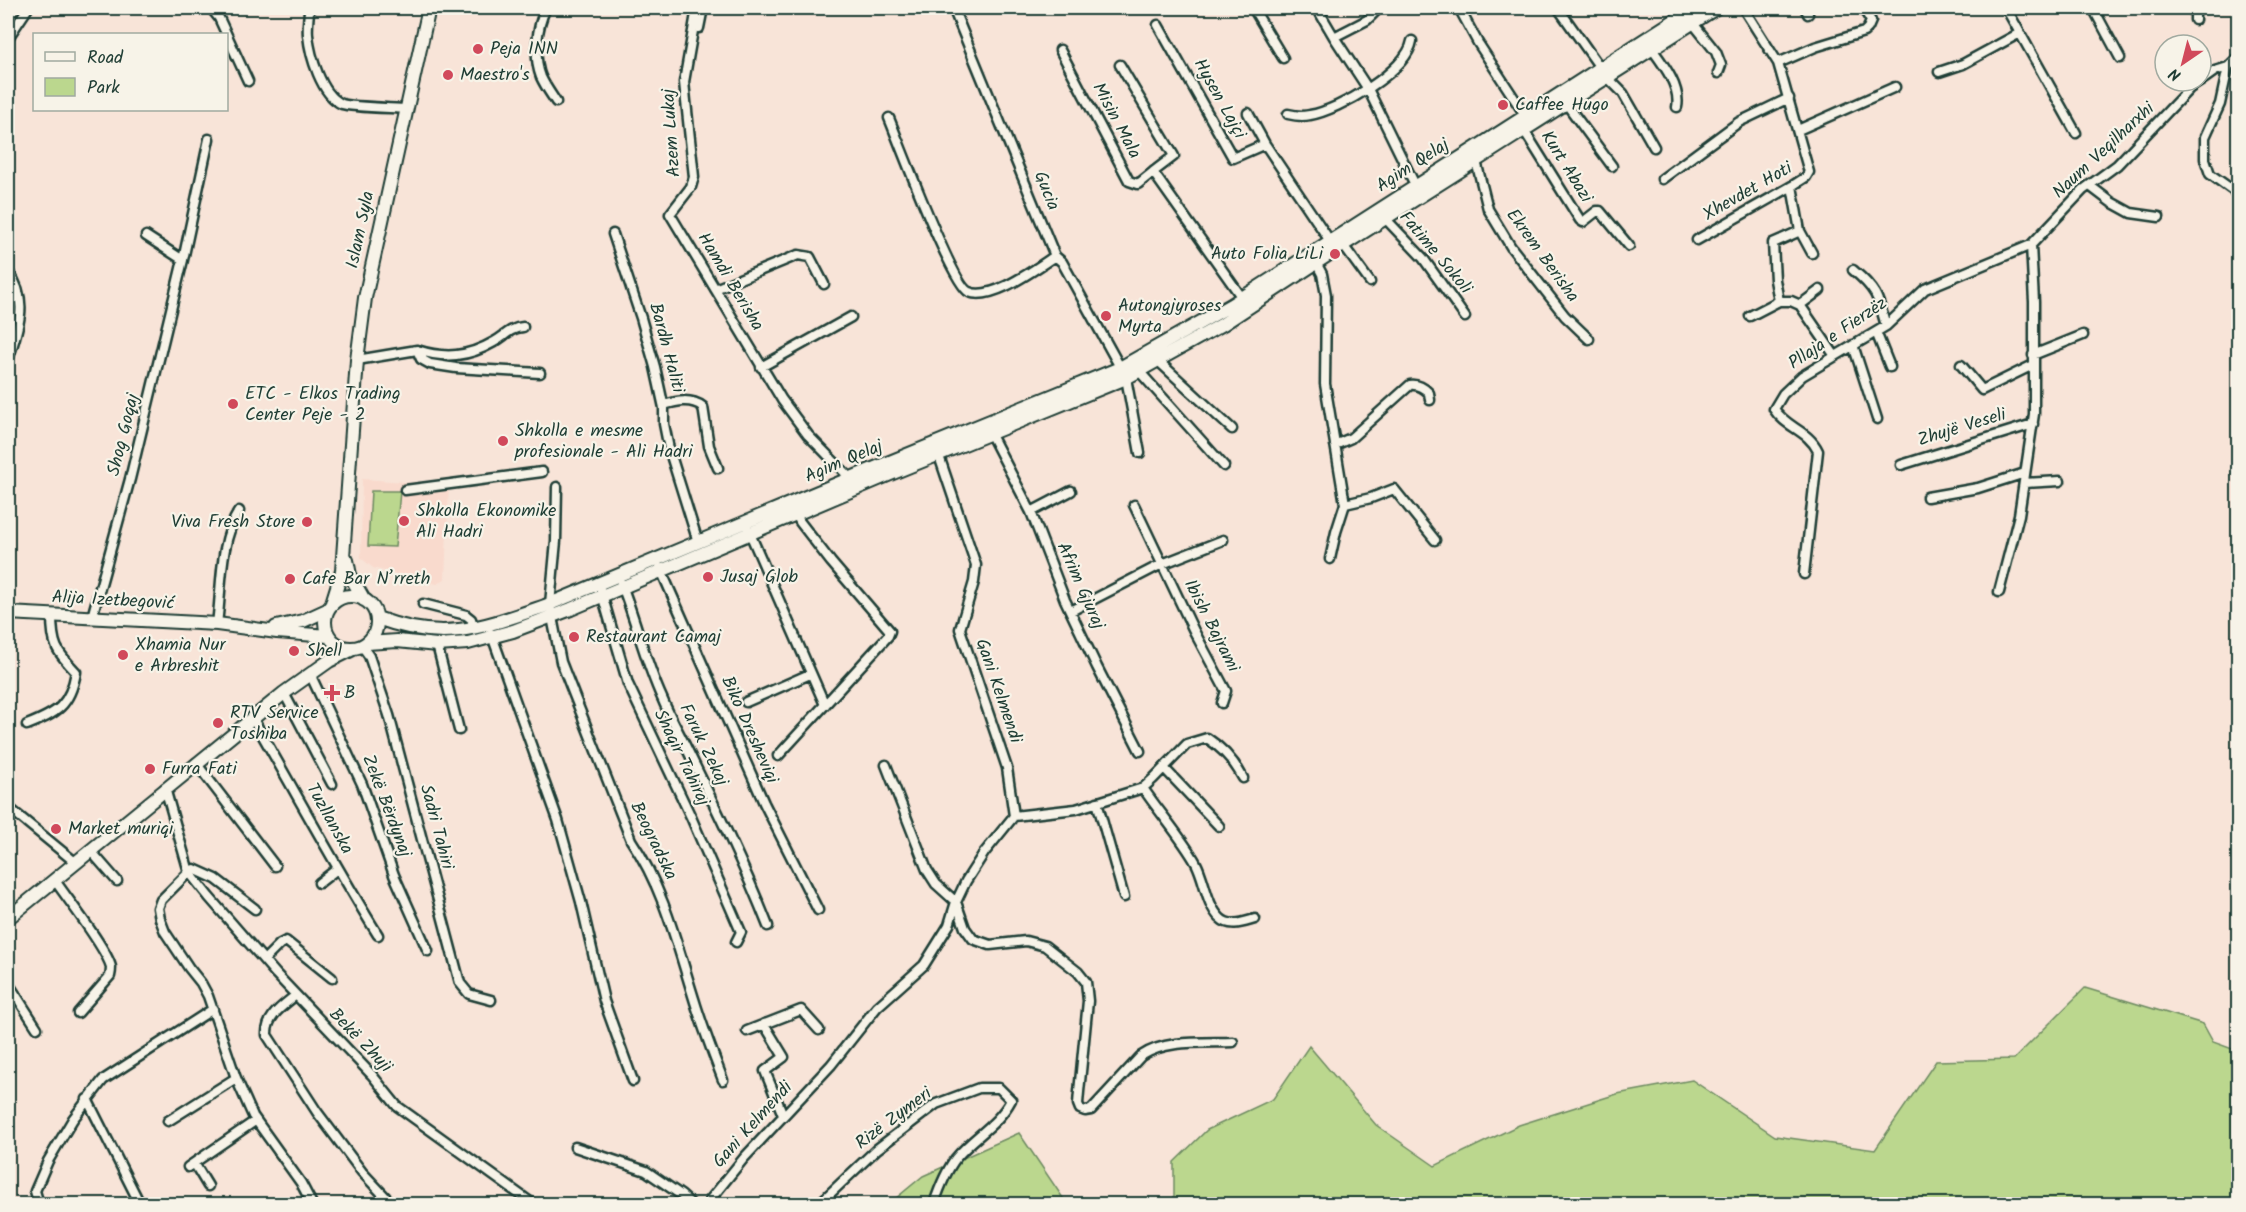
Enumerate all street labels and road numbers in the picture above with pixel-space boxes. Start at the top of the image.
street label: Hysen Lajçi [1185,53,1253,145]
street label: Misin Mala [1084,78,1148,164]
street label: Azem Lukaj [654,86,690,178]
street label: Naum Veqilharxhi [2046,95,2162,206]
street label: Kurt Abazi [1532,125,1600,209]
street label: Agim Qelaj [1371,131,1457,201]
street label: Xhevdet Hoti [1698,154,1799,229]
street label: Gucia [1025,167,1067,215]
street label: Islam Syla [339,189,383,271]
street label: Ekrem Berisha [1498,203,1586,309]
street label: Fatime Sokoli [1391,205,1479,302]
street label: Hamdi Berisha [689,227,771,337]
street label: Pllaja e Fierzëz [1783,290,1893,378]
street label: Bardh Haliti [640,300,692,397]
street label: Shog Goqaj [100,389,149,479]
street label: Zhujë Veseli [1914,401,2011,455]
street label: Agim Qelaj [800,432,889,491]
street label: Afrim Gjuraj [1048,538,1113,636]
street label: Ibish Bajrami [1175,574,1247,678]
street label: Alija Izetbegović [51,583,176,619]
street label: Gani Kelmendi [967,635,1030,748]
street label: Biko Dresheviqi [712,671,786,789]
street label: Faruk Zekaj [670,699,736,793]
street label: Shaqir Tahiraj [645,705,718,813]
street label: Zekë Bërdynaj [353,750,419,863]
street label: Tuzllanska [298,778,360,860]
street label: Sadri Tahiri [411,781,461,873]
street label: Beogradska [622,797,684,885]
street label: Bekë Zhuji [321,1002,399,1081]
street label: Gani Kelmendi [706,1074,801,1175]
street label: Rizë Zymeri [849,1080,939,1158]

